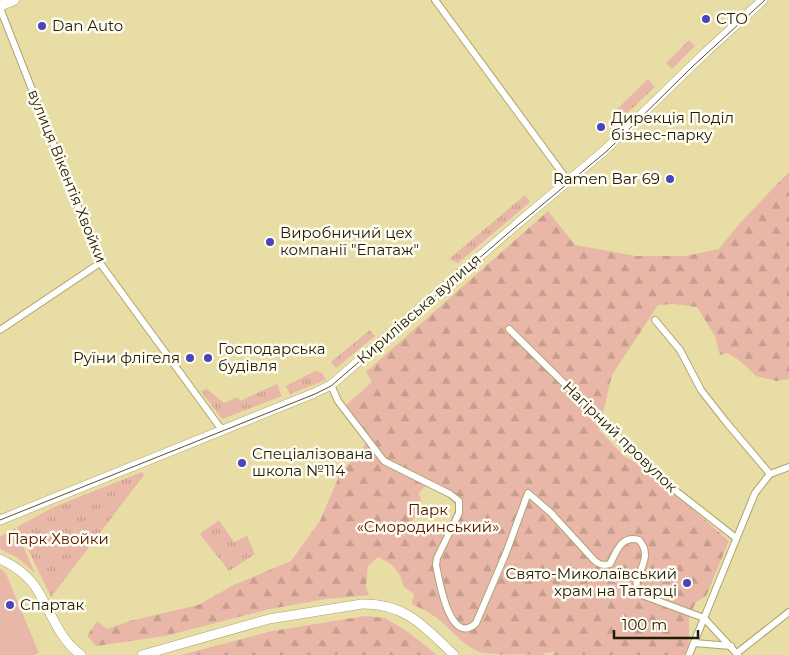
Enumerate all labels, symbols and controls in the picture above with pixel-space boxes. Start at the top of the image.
place label: СТО [716,9,748,28]
marker: СТО [700,13,712,25]
place label: Dan Auto [52,16,123,35]
marker: Dan Auto [36,20,48,32]
street label: вулиця Вікентія Хвойки [24,86,111,265]
place label: Дирекція Поділ бізнес-парку [611,108,734,144]
marker: Дирекція Поділ бізнес-парку [595,121,607,133]
place label: Ramen Bar 69 [553,169,660,188]
marker: Ramen Bar 69 [664,173,676,185]
place label: Виробничий цех компанії "Епатаж" [280,223,419,259]
marker: Виробничий цех компанії "Епатаж" [264,236,276,248]
street label: Кирилівська вулиця [353,249,485,368]
place label: Господарська будівля [218,339,325,375]
place label: Руїни флігеля [73,348,180,367]
marker: Руїни флігеля [184,352,196,364]
marker: Господарська будівля [202,352,214,364]
street label: Нагірний провулок [559,377,682,496]
place label: Спеціалізована школа №114 [252,444,373,480]
marker: Спеціалізована школа №114 [236,457,248,469]
park label: Парк «Смородинський» [357,500,499,536]
park label: Парк Хвойки [7,529,109,548]
place label: Свято-Миколаївський храм на Татарці [506,564,677,600]
marker: Свято-Миколаївський храм на Татарці [681,577,693,589]
place label: Спартак [20,595,84,614]
marker: Спартак [4,599,16,611]
scale bar [614,608,698,640]
text: 100 m [622,615,667,634]

